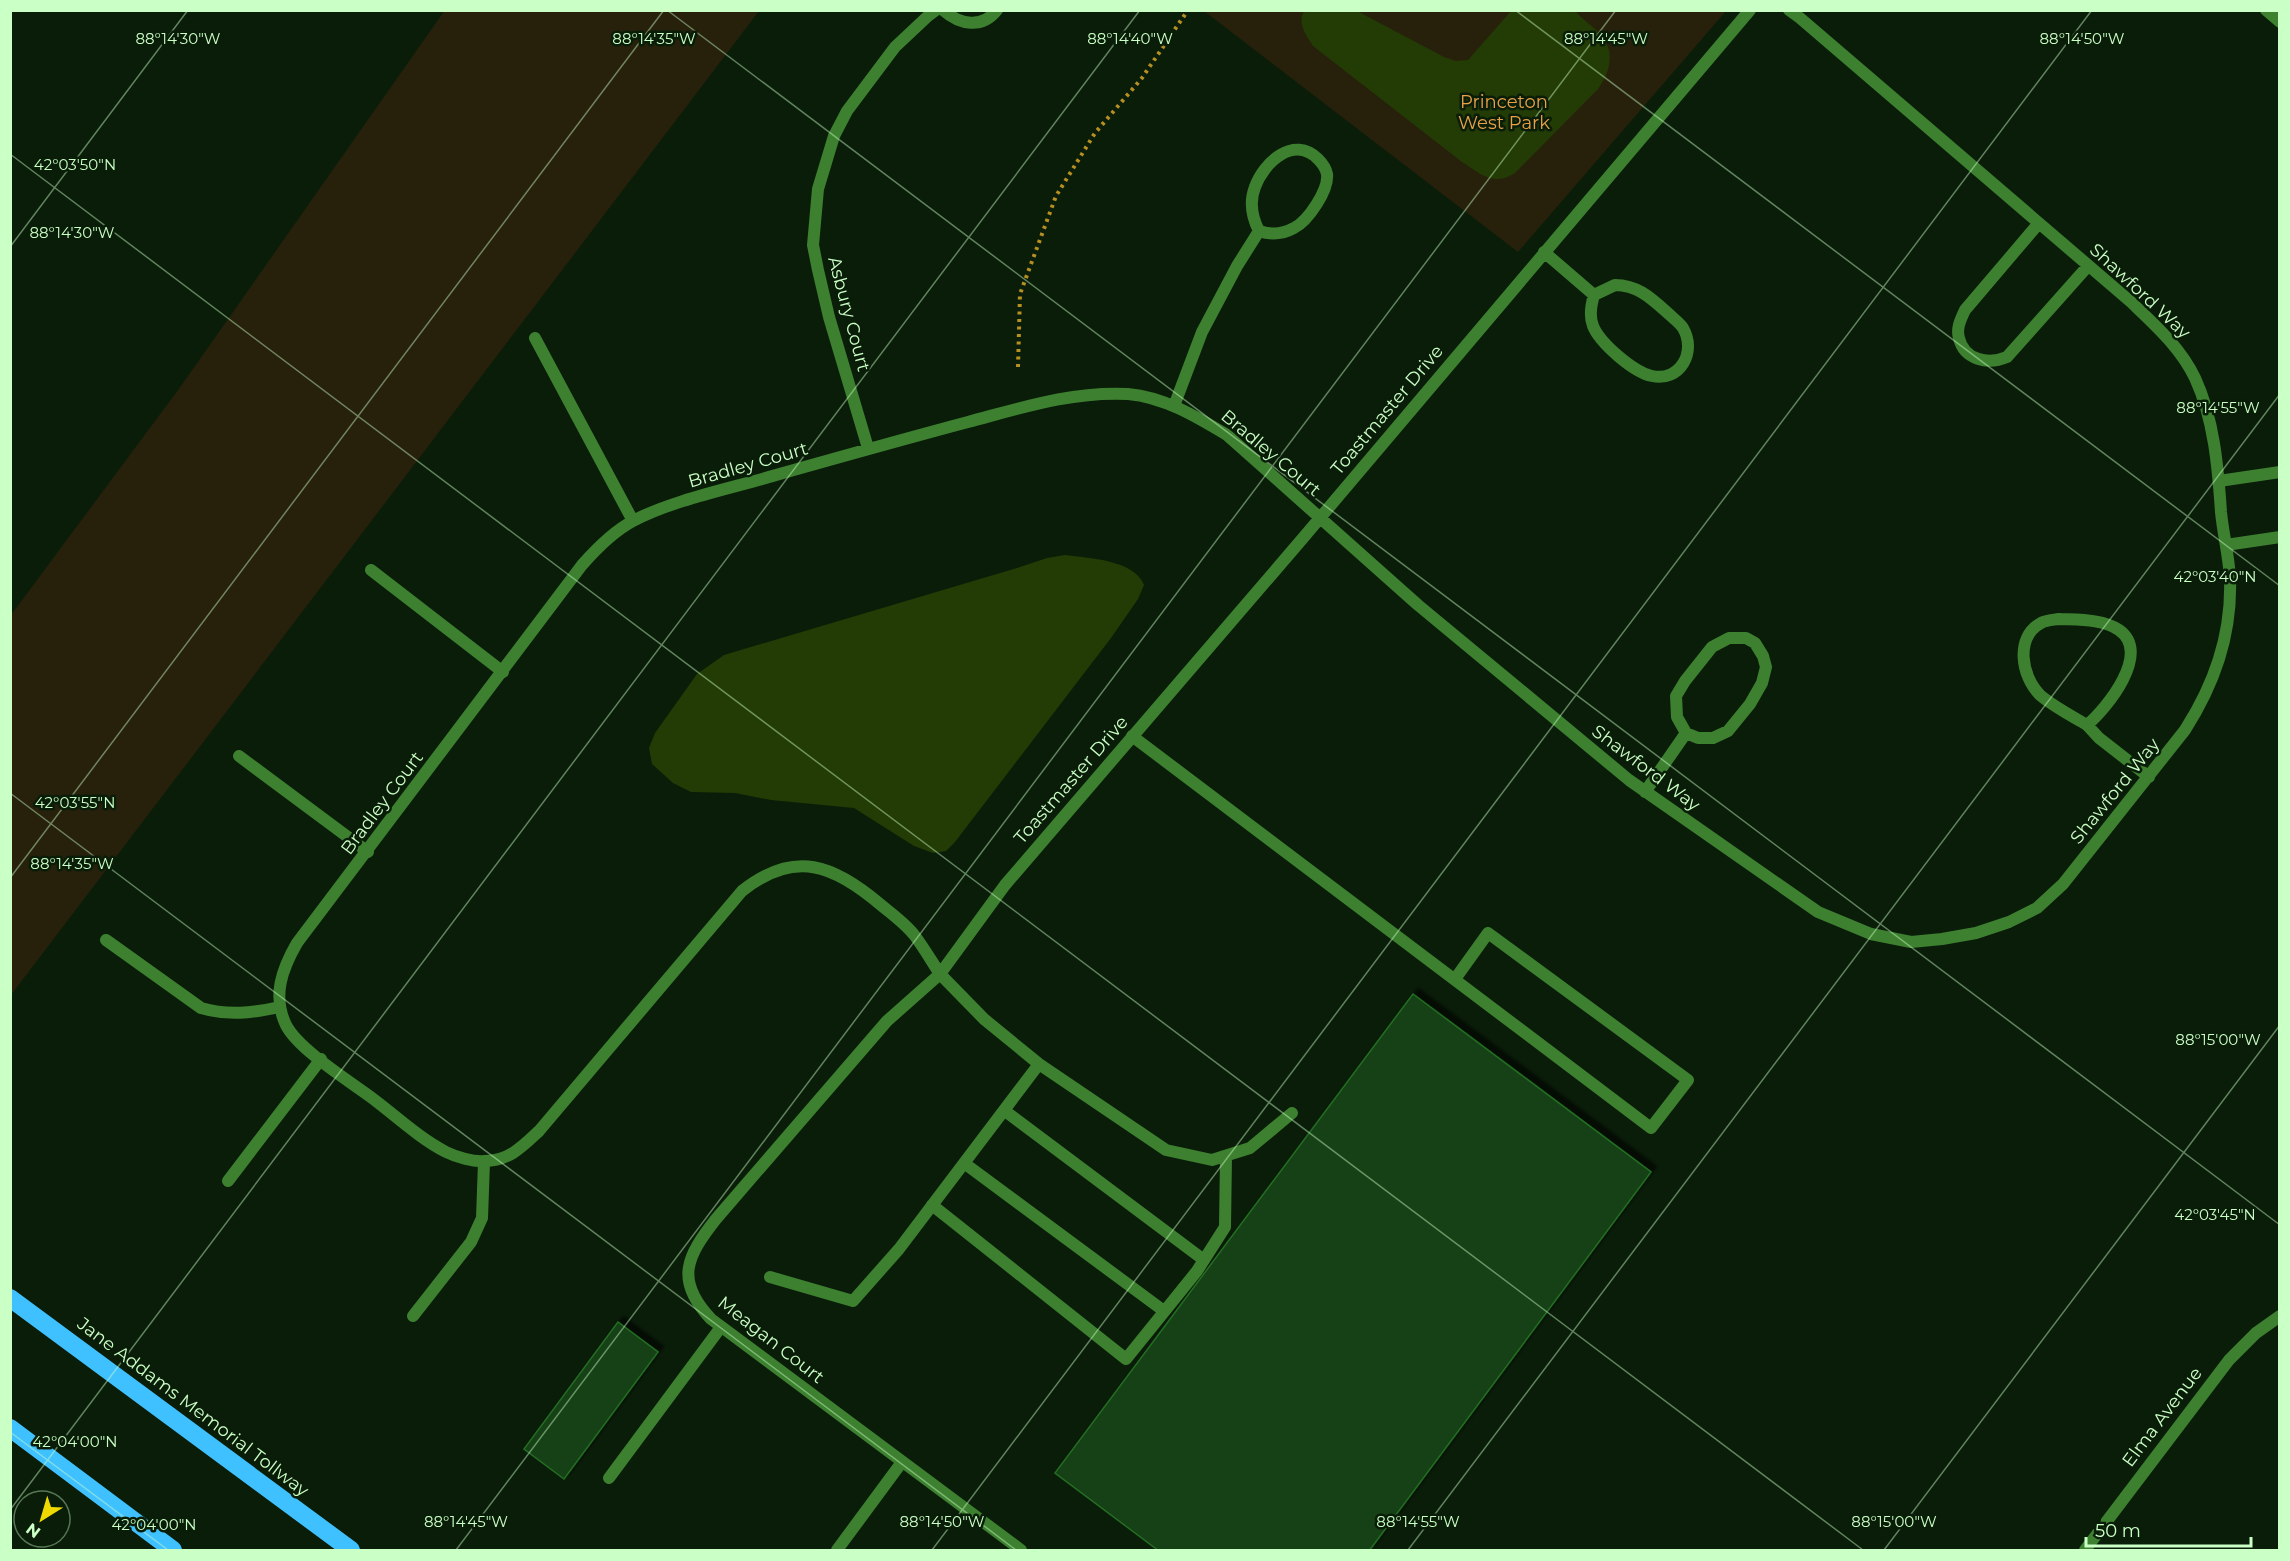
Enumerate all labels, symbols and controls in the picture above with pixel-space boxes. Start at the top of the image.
text: 88°14'30"W [135,29,221,48]
text: 88°14'35"W [612,29,696,48]
text: 88°14'40"W [1087,29,1173,48]
text: 88°14'45"W [1564,29,1648,48]
text: 88°14'50"W [2040,29,2125,48]
park label: Princeton West Park [1458,91,1550,134]
text: 42°03'50"N [34,155,116,174]
text: 88°14'30"W [29,223,115,242]
street label: Shawford Way [2085,239,2195,343]
street label: Asbury Court [823,254,875,374]
street label: Toastmaster Drive [1326,341,1448,479]
text: 88°14'55"W [2176,398,2260,417]
street label: Bradley Court [1217,405,1325,501]
street label: Bradley Court [686,437,810,493]
text: 42°03'40"N [2174,567,2257,586]
street label: Toastmaster Drive [1009,711,1133,849]
street label: Shawford Way [1588,720,1705,816]
street label: Shawford Way [2066,734,2165,848]
street label: Bradley Court [336,747,428,859]
text: 42°03'55"N [35,793,115,812]
text: 88°14'35"W [30,854,114,873]
text: 88°15'00"W [2175,1030,2261,1049]
text: 42°03'45"N [2174,1205,2256,1224]
street label: Meagan Court [713,1292,829,1388]
street label: Jane Addams Memorial Tollway [72,1312,313,1501]
street label: Elma Avenue [2117,1363,2207,1471]
text: 42°04'00"N [32,1432,118,1451]
north arrow [12,1489,72,1549]
scale bar [2086,1510,2251,1548]
text: 88°14'45"W [424,1512,508,1531]
text: 88°14'50"W [900,1512,985,1531]
text: 88°14'55"W [1376,1512,1460,1531]
text: 88°15'00"W [1851,1512,1937,1531]
text: 42°04'00"N [111,1515,197,1534]
text: N [22,1519,44,1542]
text: 50 m [2095,1520,2141,1542]

